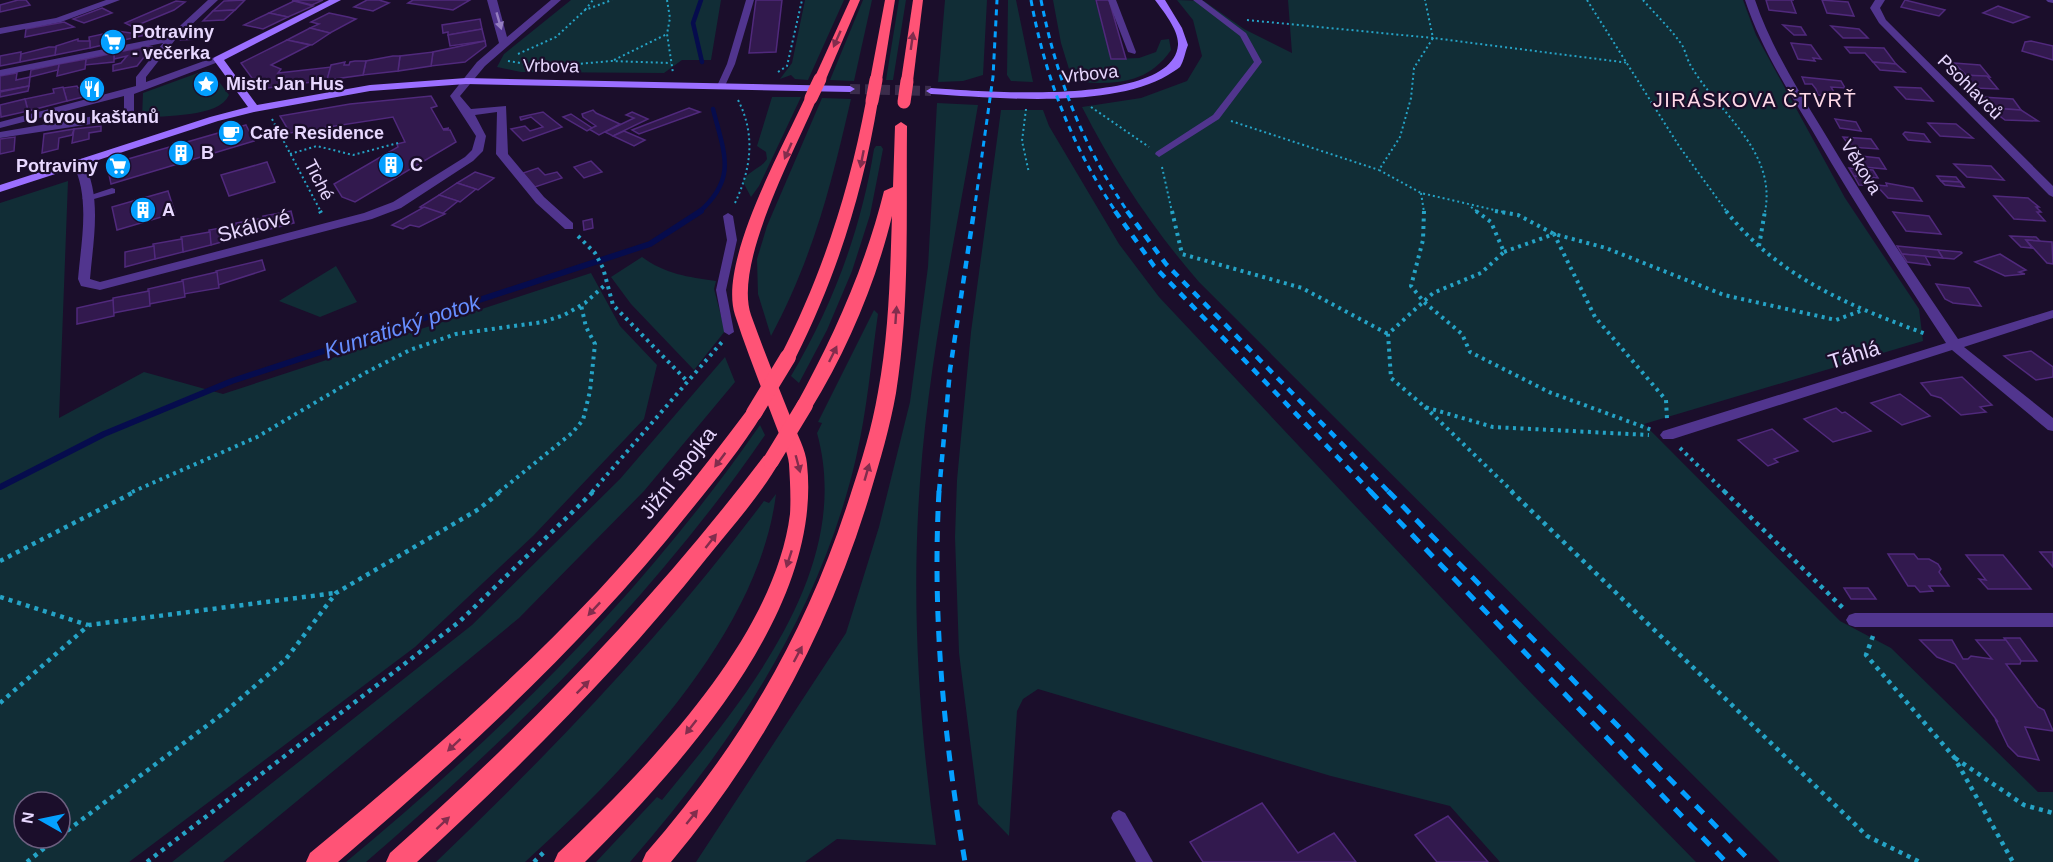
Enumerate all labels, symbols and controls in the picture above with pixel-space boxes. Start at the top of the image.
one-way arrow [494,12,504,30]
place label: Potraviny - večerka [132,22,214,63]
supermarket icon: Potraviny - večerka [98,27,128,57]
one-way arrow [832,31,842,49]
one-way arrow [908,31,917,50]
street label: Psohlavců [1934,51,2006,123]
street label: Vrbova [523,56,580,77]
street label: Vrbova [1061,61,1120,87]
place icon: Mistr Jan Hus [191,69,221,99]
restaurant icon: U dvou kaštanů [77,74,107,104]
place label: Mistr Jan Hus [226,74,344,94]
district label: JIRÁSKOVA ČTVRŤ [1653,89,1857,111]
place label: U dvou kaštanů [25,107,159,127]
cafe icon: Cafe Residence [216,118,246,148]
place label: Cafe Residence [250,123,384,143]
street label: Věkova [1837,136,1886,199]
building icon: B [166,138,196,168]
one-way arrow [783,142,792,160]
place label: B [201,143,214,163]
one-way arrow [857,149,866,168]
building icon: C [376,150,406,180]
supermarket icon: Potraviny [103,151,133,181]
place label: C [410,155,423,175]
place label: Potraviny [16,156,98,176]
street label: Tiché [300,156,338,204]
building icon: A [128,195,158,225]
place label: A [162,200,175,220]
street label: Skálové [215,205,293,246]
water label: Kunratický potok [321,289,484,363]
one-way arrow [891,306,901,325]
street label: Táhlá [1825,336,1883,373]
one-way arrow [828,345,838,362]
street label: Jižní spojka [635,422,721,523]
one-way arrow [714,452,726,468]
one-way arrow [793,454,803,473]
one-way arrow [863,463,872,481]
one-way arrow [705,533,717,548]
one-way arrow [784,550,793,568]
one-way arrow [587,602,601,617]
one-way arrow [793,645,803,663]
one-way arrow [575,680,590,694]
one-way arrow [686,719,698,734]
one-way arrow [447,738,462,751]
north arrow [12,790,72,850]
one-way arrow [686,809,699,825]
text: N [18,811,37,825]
one-way arrow [435,817,450,830]

